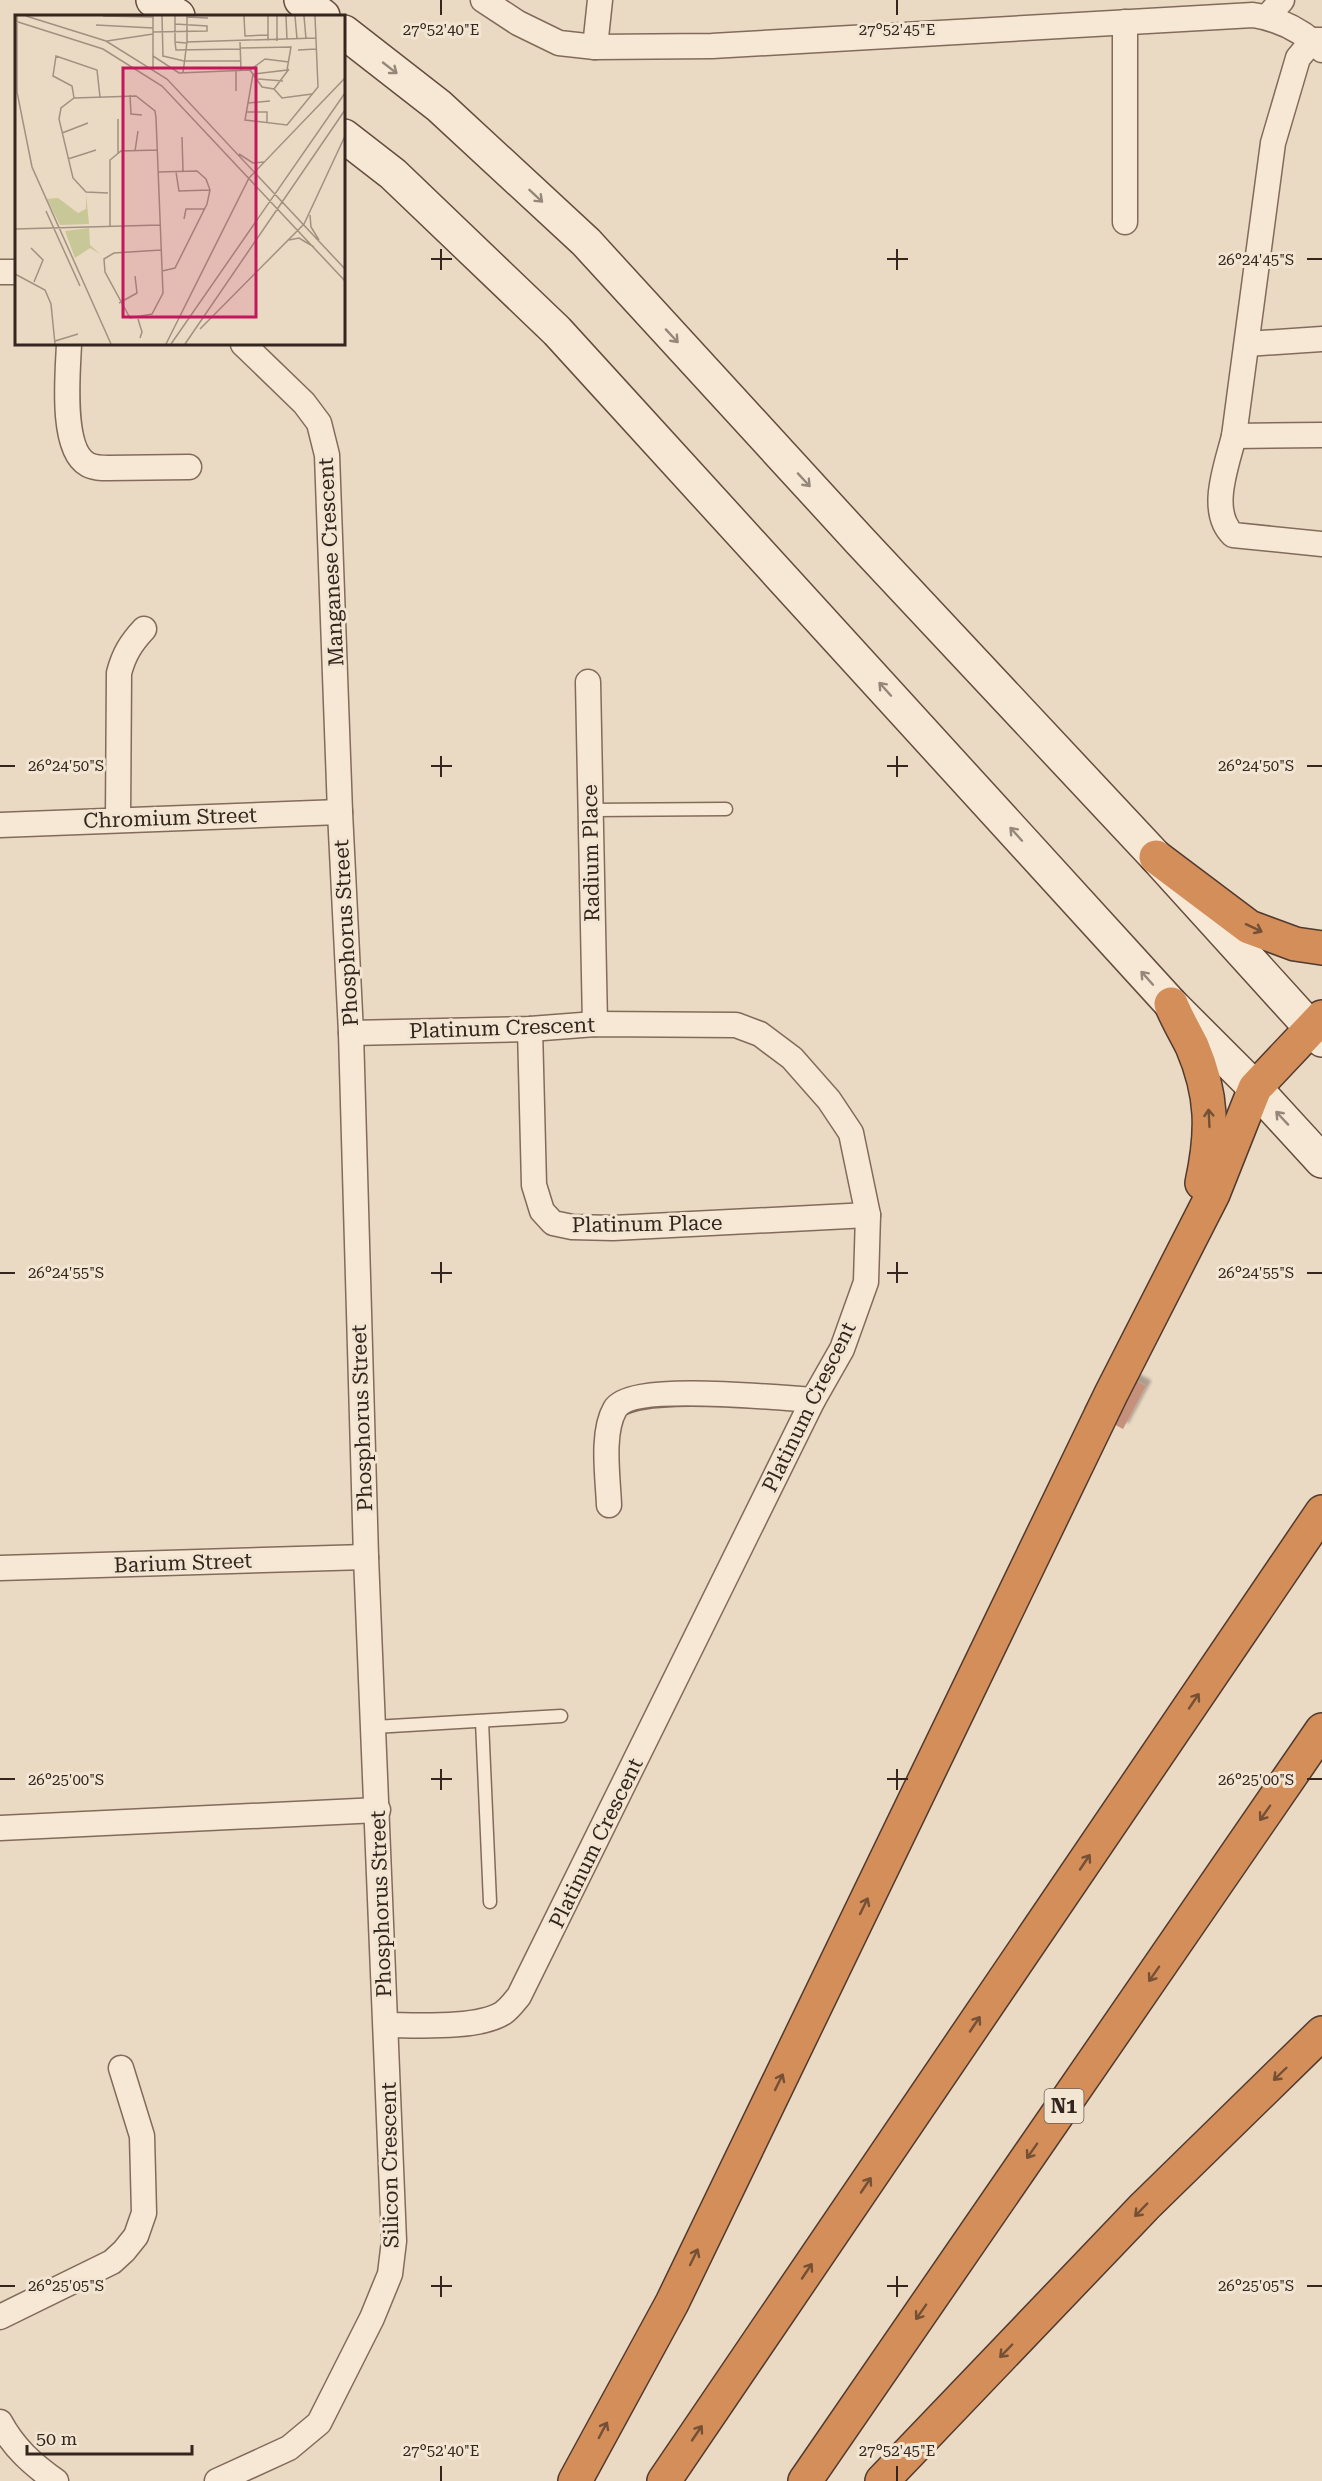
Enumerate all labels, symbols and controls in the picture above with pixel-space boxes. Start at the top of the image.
inset map [15,15,345,345]
text: 27°52'40"E [403,21,479,39]
text: 27°52'45"E [859,21,935,39]
one-way arrow [382,62,398,75]
one-way arrow [529,189,544,204]
text: 26°24'45"S [1218,251,1294,269]
one-way arrow [665,329,679,344]
street label: Manganese Crescent [314,457,348,667]
one-way arrow [797,472,811,487]
one-way arrow [877,682,892,697]
text: 26°24'50"S [28,757,104,775]
text: 26°24'50"S [1218,757,1294,775]
street label: Radium Place [578,784,604,922]
street label: Chromium Street [83,803,257,833]
one-way arrow [1009,826,1023,841]
street label: Phosphorus Street [329,839,363,1027]
one-way arrow [1245,923,1263,934]
one-way arrow [1140,971,1154,986]
street label: Platinum Crescent [409,1013,596,1043]
one-way arrow [1204,1109,1215,1129]
one-way arrow [1276,1111,1290,1126]
street label: Platinum Place [571,1211,723,1237]
text: 26°24'55"S [28,1264,104,1282]
text: 26°24'55"S [1218,1264,1294,1282]
street label: Platinum Crescent [757,1318,861,1496]
street label: Phosphorus Street [347,1324,377,1512]
street label: Barium Street [113,1549,253,1577]
one-way arrow [1188,1693,1200,1710]
street label: Platinum Crescent [544,1754,648,1932]
text: 26°25'00"S [28,1771,104,1789]
text: 26°25'00"S [1218,1771,1294,1789]
one-way arrow [1259,1804,1271,1821]
street label: Phosphorus Street [366,1810,396,1998]
one-way arrow [1078,1854,1091,1871]
one-way arrow [858,1897,870,1915]
one-way arrow [1148,1965,1160,1981]
one-way arrow [969,2016,981,2032]
one-way arrow [1273,2066,1288,2081]
one-way arrow [774,2073,785,2091]
street label: Silicon Crescent [377,2082,403,2248]
road number: N1 [1044,2089,1084,2123]
one-way arrow [1026,2143,1038,2159]
one-way arrow [860,2177,872,2194]
one-way arrow [1134,2203,1148,2218]
one-way arrow [689,2249,701,2267]
one-way arrow [801,2264,813,2280]
text: 26°25'05"S [28,2277,104,2295]
text: 26°25'05"S [1218,2277,1294,2295]
one-way arrow [915,2303,927,2320]
one-way arrow [999,2344,1014,2359]
scale bar [27,2418,192,2456]
one-way arrow [598,2421,609,2439]
one-way arrow [691,2425,703,2441]
text: 50 m [36,2428,77,2449]
text: 27°52'40"E [403,2442,479,2460]
text: 27°52'45"E [859,2442,935,2460]

